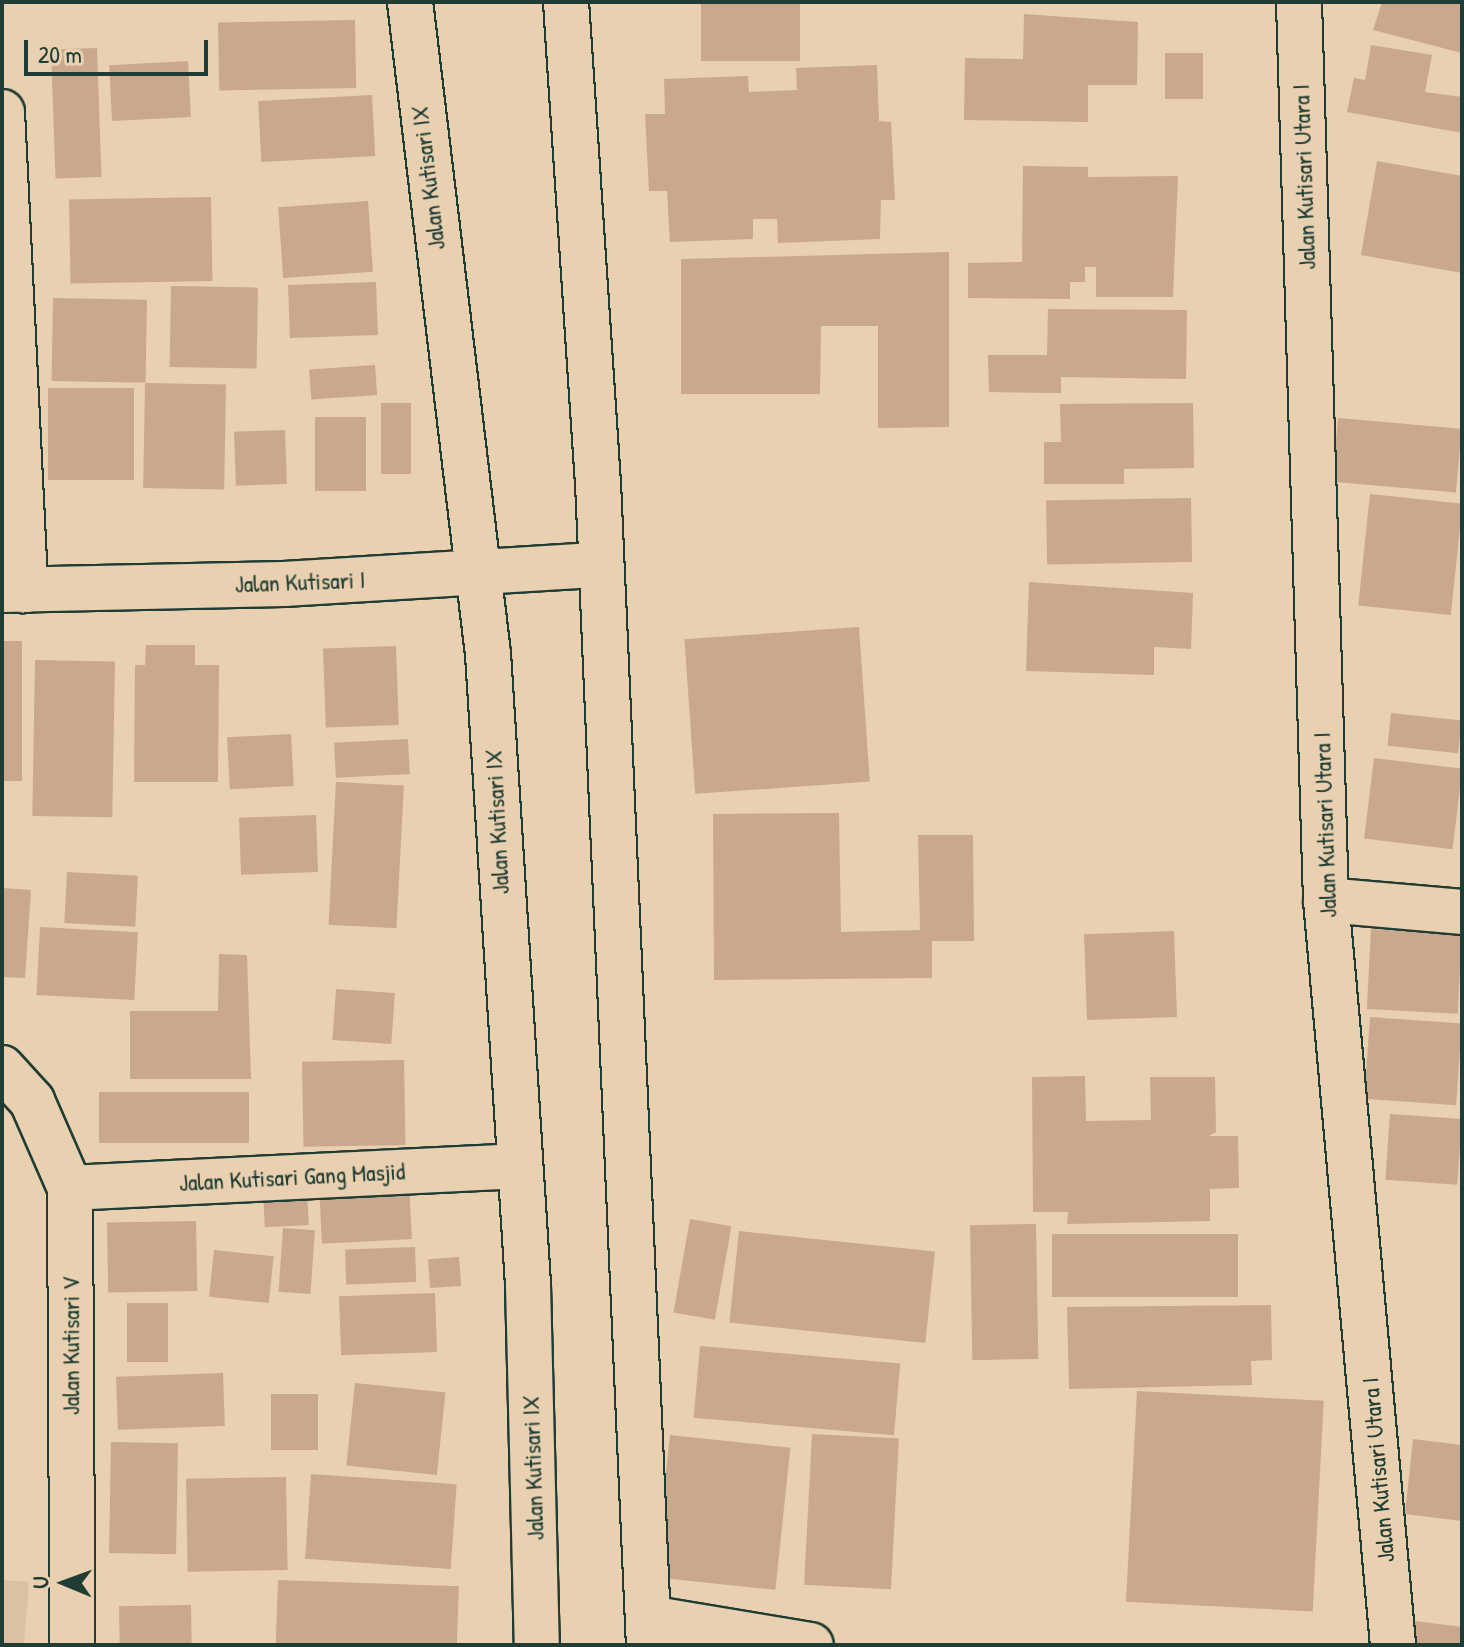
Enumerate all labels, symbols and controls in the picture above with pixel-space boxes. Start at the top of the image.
scale bar [28,24,212,74]
text: 20 m [38,38,82,70]
street label: Jalan Kutisari Utara I [1286,84,1322,270]
street label: Jalan Kutisari IX [405,104,451,252]
street label: Jalan Kutisari I [234,565,366,599]
street label: Jalan Kutisari Utara I [1307,732,1343,918]
street label: Jalan Kutisari IX [479,749,515,895]
street label: Jalan Kutisari Gang Masjid [178,1157,406,1197]
street label: Jalan Kutisari V [57,1277,85,1415]
street label: Jalan Kutisari Utara I [1356,1376,1400,1564]
street label: Jalan Kutisari IX [516,1395,550,1541]
north arrow [24,1543,104,1623]
text: U [25,1576,55,1589]

